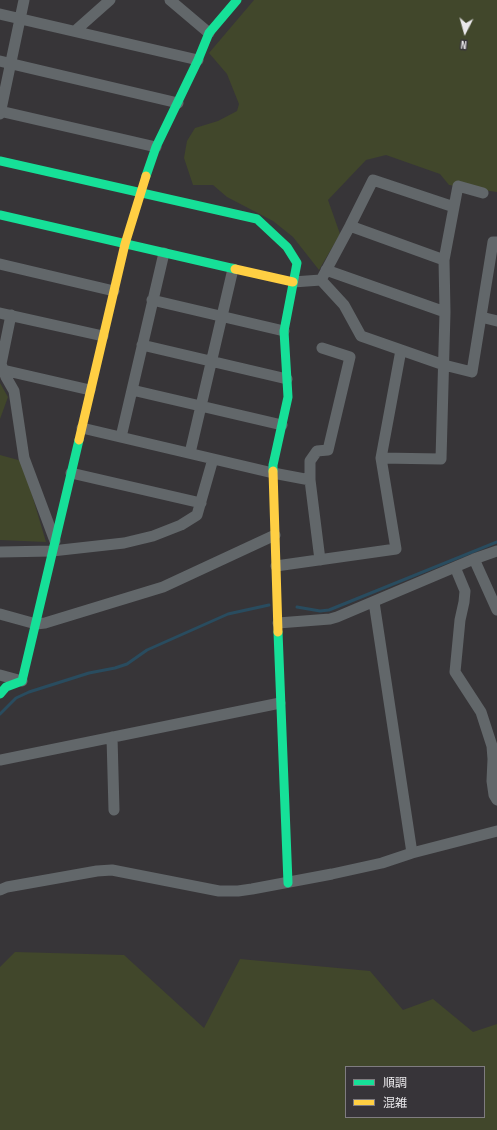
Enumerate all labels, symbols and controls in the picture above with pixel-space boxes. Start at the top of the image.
north arrow [445,12,485,52]
text: N [460,38,467,51]
legend [345,1066,485,1118]
text: 順調 [383,1076,407,1091]
text: 混雑 [383,1096,407,1111]

